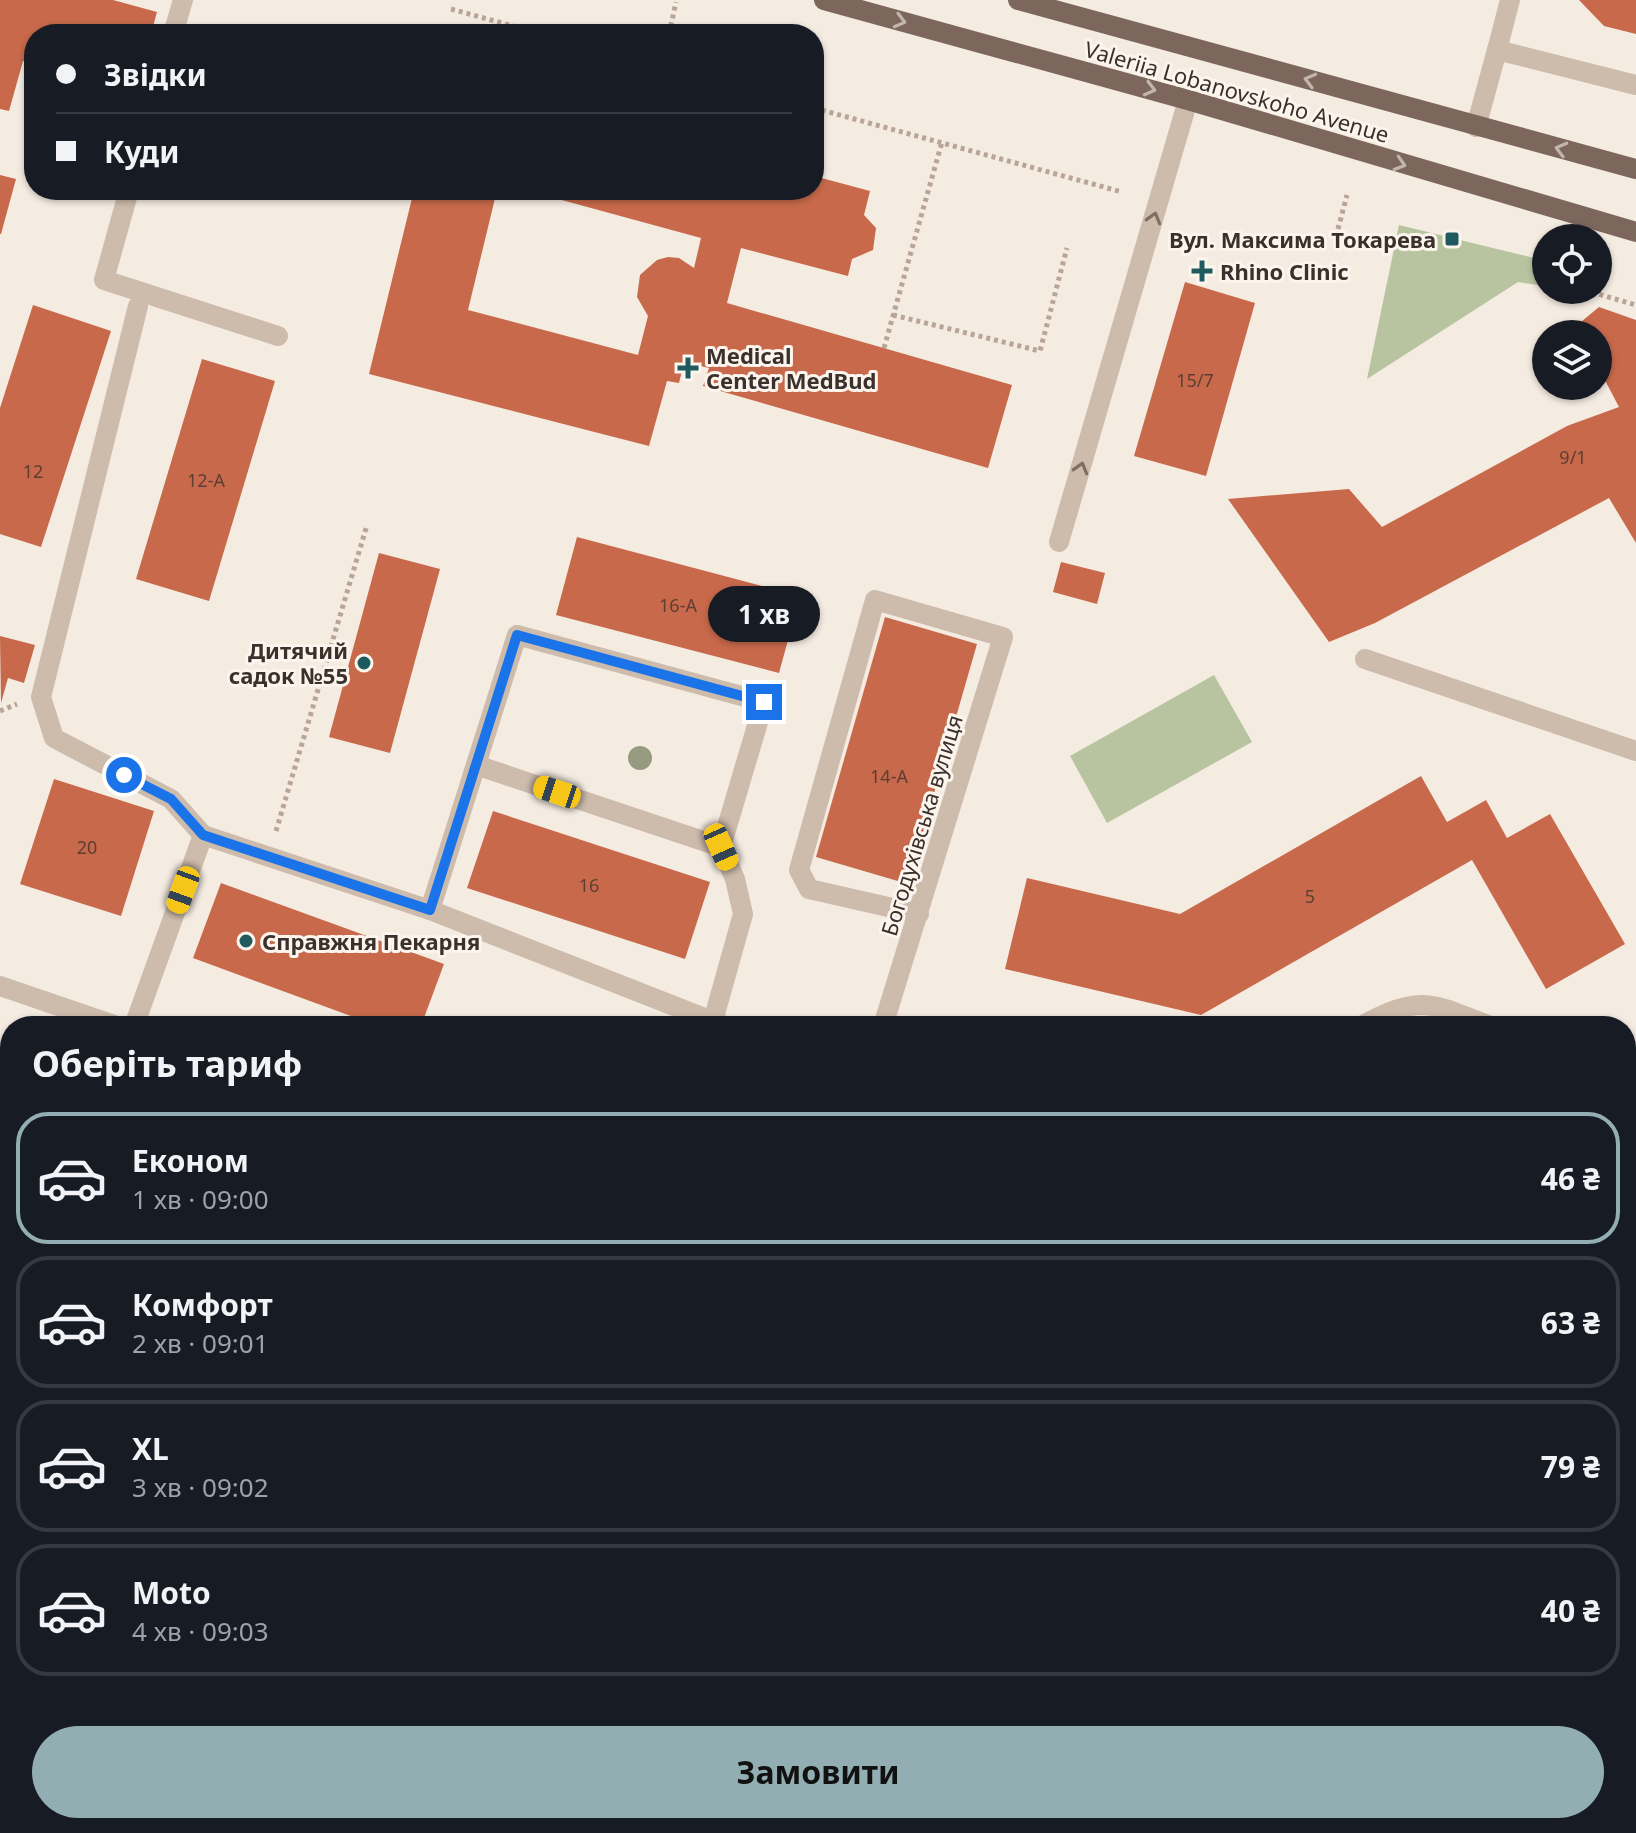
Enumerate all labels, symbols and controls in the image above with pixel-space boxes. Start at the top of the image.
one-way arrow [892,11,906,28]
street label: Valeriia Lobanovskoho Avenue [1081,33,1393,149]
text: Звідки [104,54,207,95]
one-way arrow [1303,73,1317,90]
one-way arrow [1143,80,1157,97]
text: Куди [104,131,179,172]
one-way arrow [1554,141,1568,158]
one-way arrow [1392,155,1406,171]
one-way arrow [1145,212,1161,225]
place label: Вул. Максима Токарева [1169,224,1436,254]
map controls [1532,224,1612,400]
button: locate [1532,224,1612,304]
marker: Вул. Максима Токарева [1443,230,1461,248]
place label: Rhino Clinic [1220,256,1349,286]
marker: Rhino Clinic [1191,260,1213,282]
button: layers [1532,320,1612,400]
place label: Medical Center MedBud [706,340,876,395]
marker: Medical Center MedBud [677,357,699,379]
house number: 15/7 [1176,368,1214,392]
house number: 9/1 [1559,445,1587,469]
house number: 12 [23,459,43,483]
one-way arrow [1072,461,1088,475]
house number: 12-А [187,468,225,492]
callout: 1 хв [708,586,820,642]
house number: 16-А [659,593,697,617]
text: 1 хв [738,596,790,632]
place label: Дитячий садок №55 [229,635,348,690]
marker: Дитячий садок №55 [355,654,373,672]
route end [746,684,782,720]
street label: Богодухівська вулиця [873,711,969,939]
route start [106,757,142,793]
house number: 14-А [870,764,908,788]
car [530,773,584,811]
car [700,820,742,874]
house number: 20 [77,835,97,859]
car [164,863,202,917]
house number: 16 [579,873,599,897]
house number: 5 [1305,884,1315,908]
place label: Справжня Пекарня [262,926,480,956]
marker: Справжня Пекарня [237,932,255,950]
text: Оберіть тариф [32,1039,302,1088]
text: Економ [132,1140,249,1181]
icon: car [36,1142,108,1214]
text: 46 ₴ [1541,1158,1600,1199]
text: 1 хв · 09:00 [132,1181,269,1217]
text: Комфорт [132,1284,273,1325]
icon: car [36,1286,108,1358]
text: 63 ₴ [1541,1302,1600,1343]
text: 2 хв · 09:01 [132,1325,269,1361]
text: XL [132,1428,169,1469]
icon: car [36,1430,108,1502]
text: 79 ₴ [1541,1446,1600,1487]
text: 3 хв · 09:02 [132,1469,269,1505]
text: Moto [132,1572,211,1613]
icon: car [36,1574,108,1646]
text: 40 ₴ [1541,1590,1600,1631]
text: 4 хв · 09:03 [132,1613,269,1649]
button: Замовити [32,1726,1604,1818]

